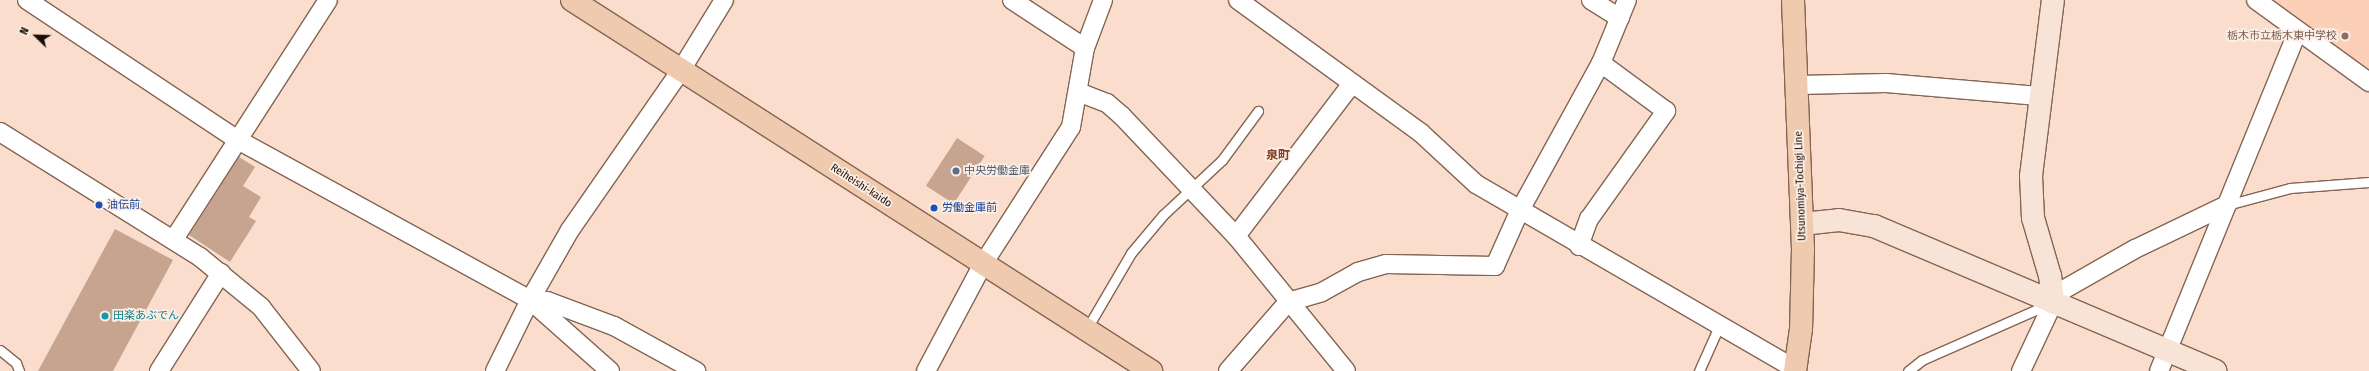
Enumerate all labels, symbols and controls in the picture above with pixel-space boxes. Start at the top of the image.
north arrow [16,16,56,56]
text: N [17,26,32,37]
place label: 栃木市立栃木東中学校 [2227,29,2337,43]
marker: 栃木市立栃木東中学校 [2340,31,2350,41]
street label: Utsunomiya-Tochigi Line [1792,131,1810,241]
district label: 泉町 [1266,149,1290,163]
street label: Reiheishi-kaido [828,161,894,211]
place label: 中央労働金庫 [964,164,1030,178]
marker: 中央労働金庫 [951,166,961,176]
place label: 油伝前 [107,198,140,212]
marker: 油伝前 [94,200,104,210]
place label: 労働金庫前 [942,201,997,215]
marker: 労働金庫前 [929,203,939,213]
place label: 田楽あぶでん [113,309,179,323]
marker: 田楽あぶでん [100,311,110,321]

